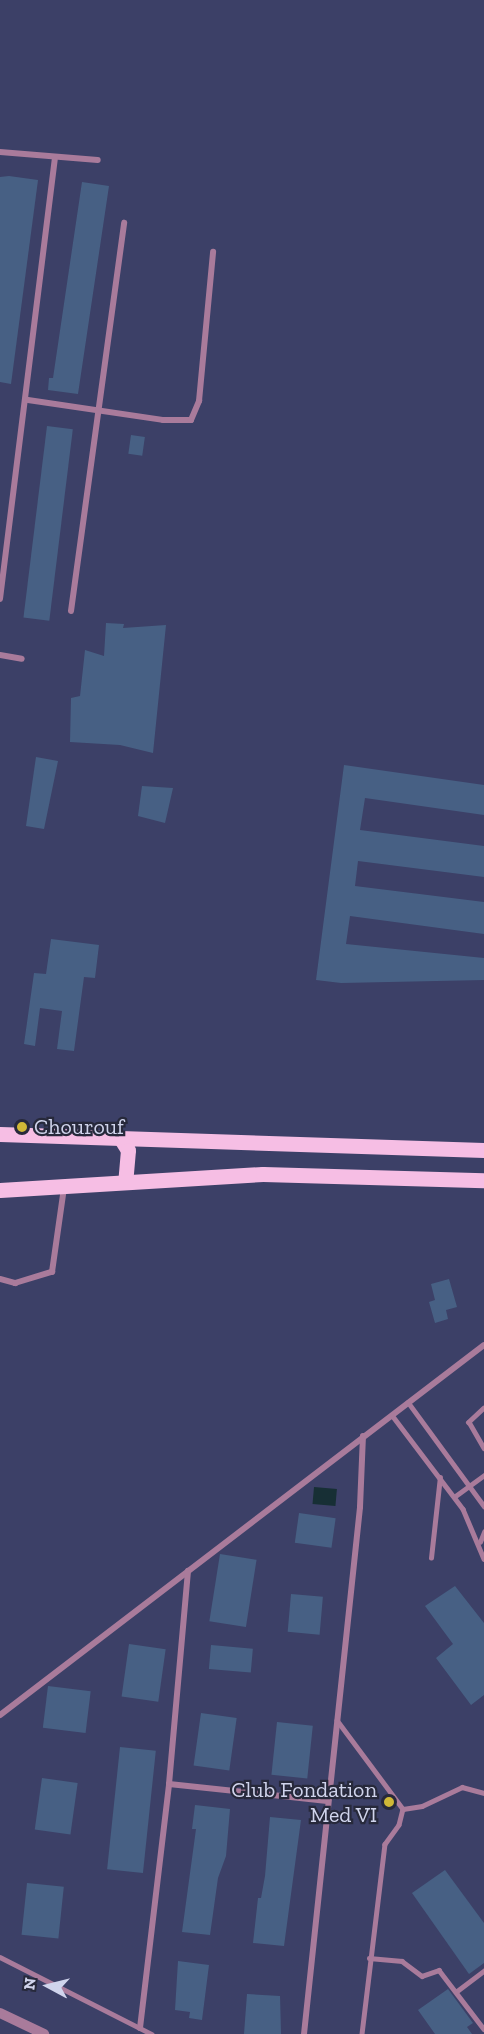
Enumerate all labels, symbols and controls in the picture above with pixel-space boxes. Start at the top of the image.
place label: Chourouf [34,1114,124,1140]
marker: Chourouf [15,1120,29,1134]
place label: Club Fondation Med VI [231,1776,377,1828]
marker: Club Fondation Med VI [382,1795,396,1809]
north arrow [18,1956,78,2016]
text: N [19,1977,40,1991]

